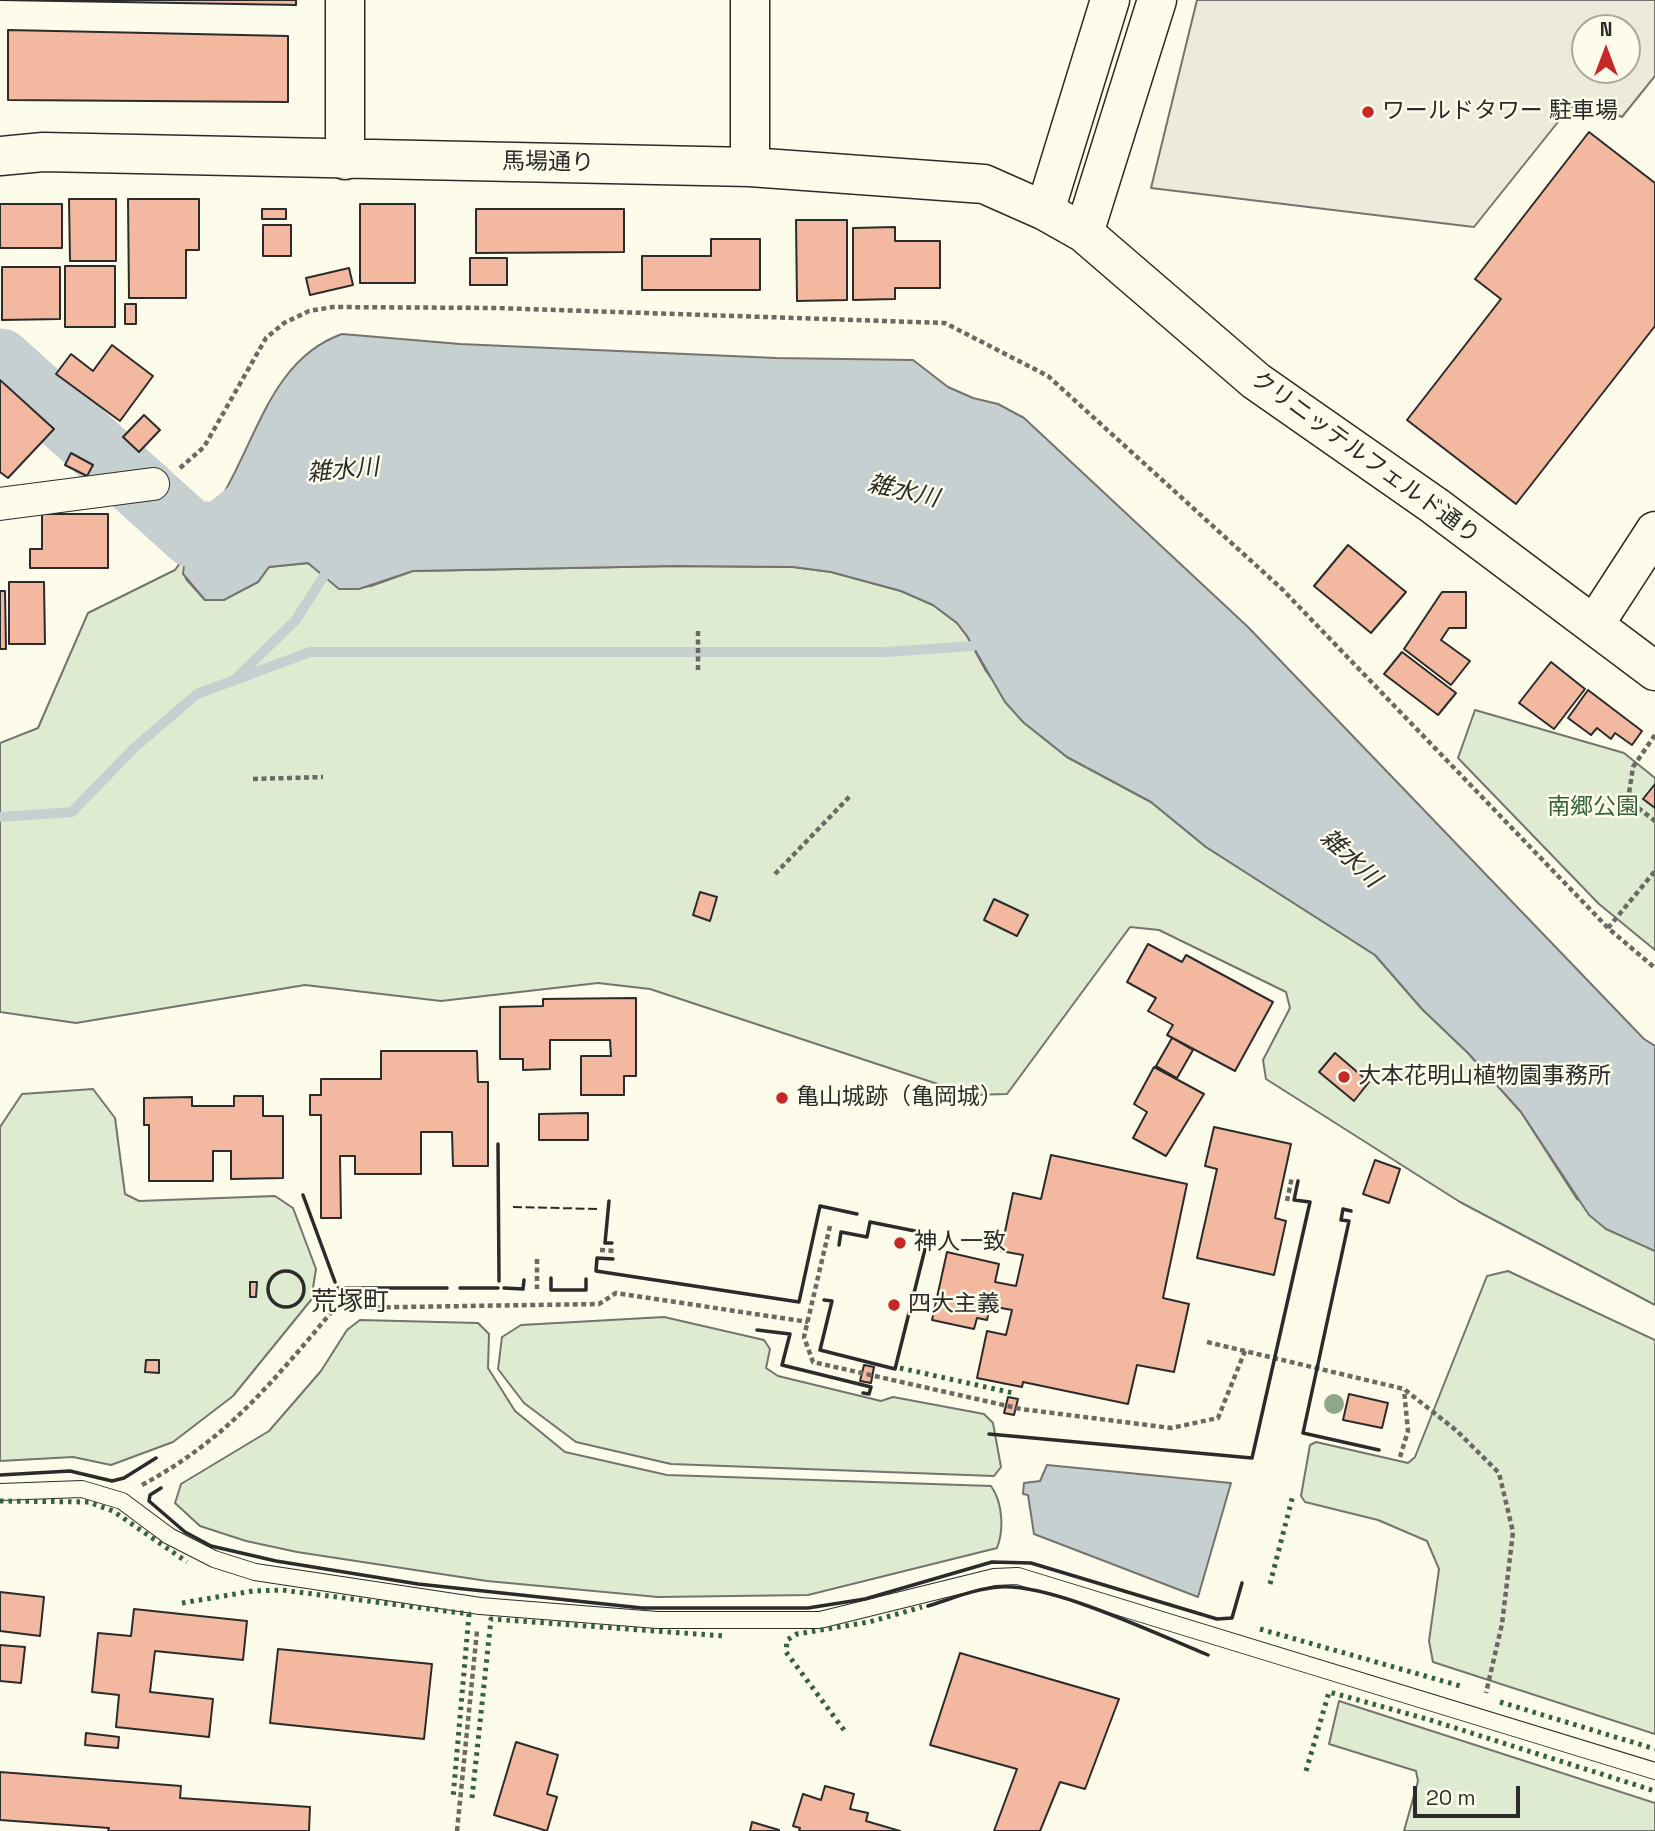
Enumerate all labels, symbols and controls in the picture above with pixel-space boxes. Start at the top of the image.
north arrow [1571,14,1641,84]
text: N [1600,17,1612,42]
place label: ワールドタワー 駐車場 [1382,98,1618,126]
marker: ワールドタワー 駐車場 [1360,104,1376,120]
street label: 馬場通り [502,148,594,178]
street label: クリニッテルフェルド通り [1245,366,1485,550]
water label: 雑水川 [306,454,380,488]
water label: 雑水川 [865,470,941,514]
park label: 南郷公園 [1547,794,1639,822]
water label: 雑水川 [1314,824,1386,894]
place label: 大本花明山植物園事務所 [1358,1063,1611,1091]
marker: 大本花明山植物園事務所 [1336,1069,1352,1085]
place label: 亀山城跡（亀岡城） [796,1084,1003,1112]
marker: 亀山城跡（亀岡城） [774,1090,790,1106]
place label: 神人一致 [914,1229,1006,1257]
marker: 神人一致 [892,1235,908,1251]
district label: 荒塚町 [311,1287,389,1319]
place label: 四大主義 [908,1291,1000,1319]
marker: 四大主義 [886,1297,902,1313]
scale bar [1417,1772,1524,1816]
text: 20 m [1426,1784,1476,1811]

